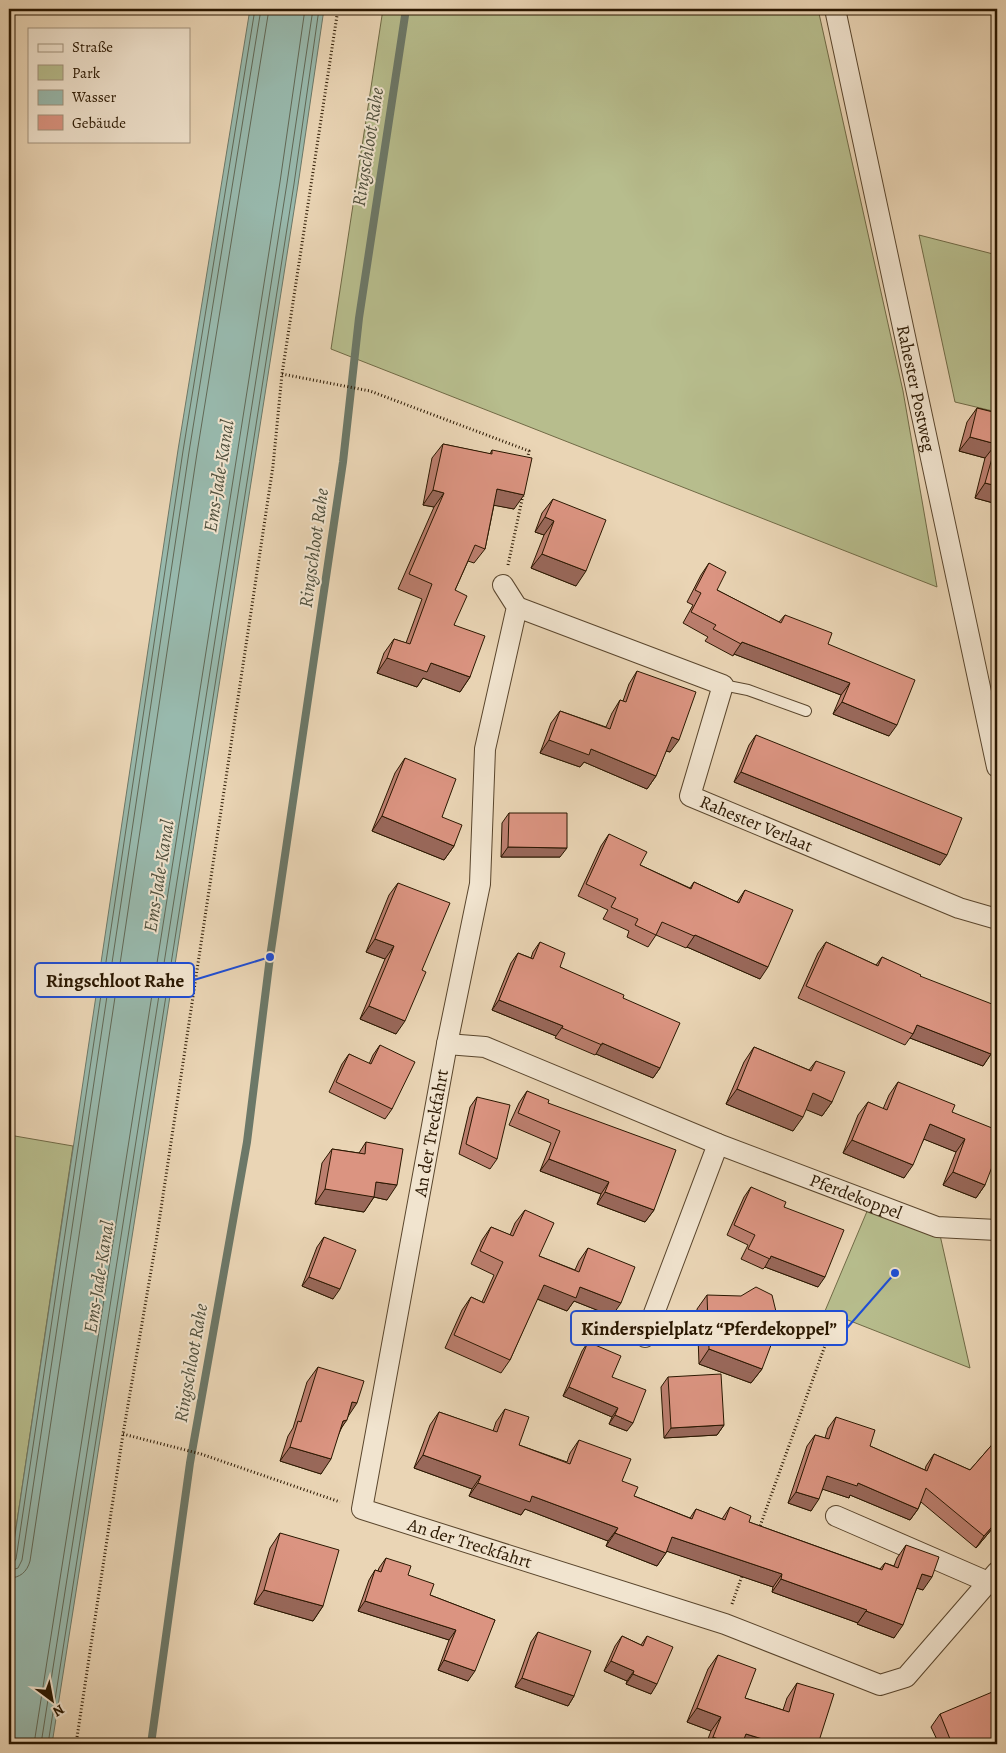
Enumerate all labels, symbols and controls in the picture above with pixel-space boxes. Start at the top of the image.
legend [28,28,190,142]
text: Straße [72,37,113,57]
text: Park [72,63,101,83]
water label: Ringschloot Rahe [346,85,390,208]
text: Wasser [71,87,117,107]
text: Gebäude [72,113,126,133]
street label: Rahester Postweg [891,323,941,454]
water label: Ems-Jade-Kanal [197,418,241,534]
water label: Ringschloot Rahe [293,486,335,609]
street label: Rahester Verlaat [696,789,817,858]
water label: Ems-Jade-Kanal [137,818,181,934]
callout: Ringschloot Rahe [35,963,194,997]
text: Ringschloot Rahe [46,968,185,994]
street label: An der Treckfahrt [408,1067,454,1200]
street label: Pferdekoppel [806,1168,906,1225]
water label: Ems-Jade-Kanal [77,1219,121,1335]
water label: Ringschloot Rahe [168,1301,214,1425]
callout: Kinderspielplatz “Pferdekoppel” [571,1311,847,1345]
text: Kinderspielplatz “Pferdekoppel” [581,1316,837,1342]
street label: An der Treckfahrt [404,1512,535,1574]
north arrow [28,1676,78,1726]
text: N [49,1700,68,1721]

